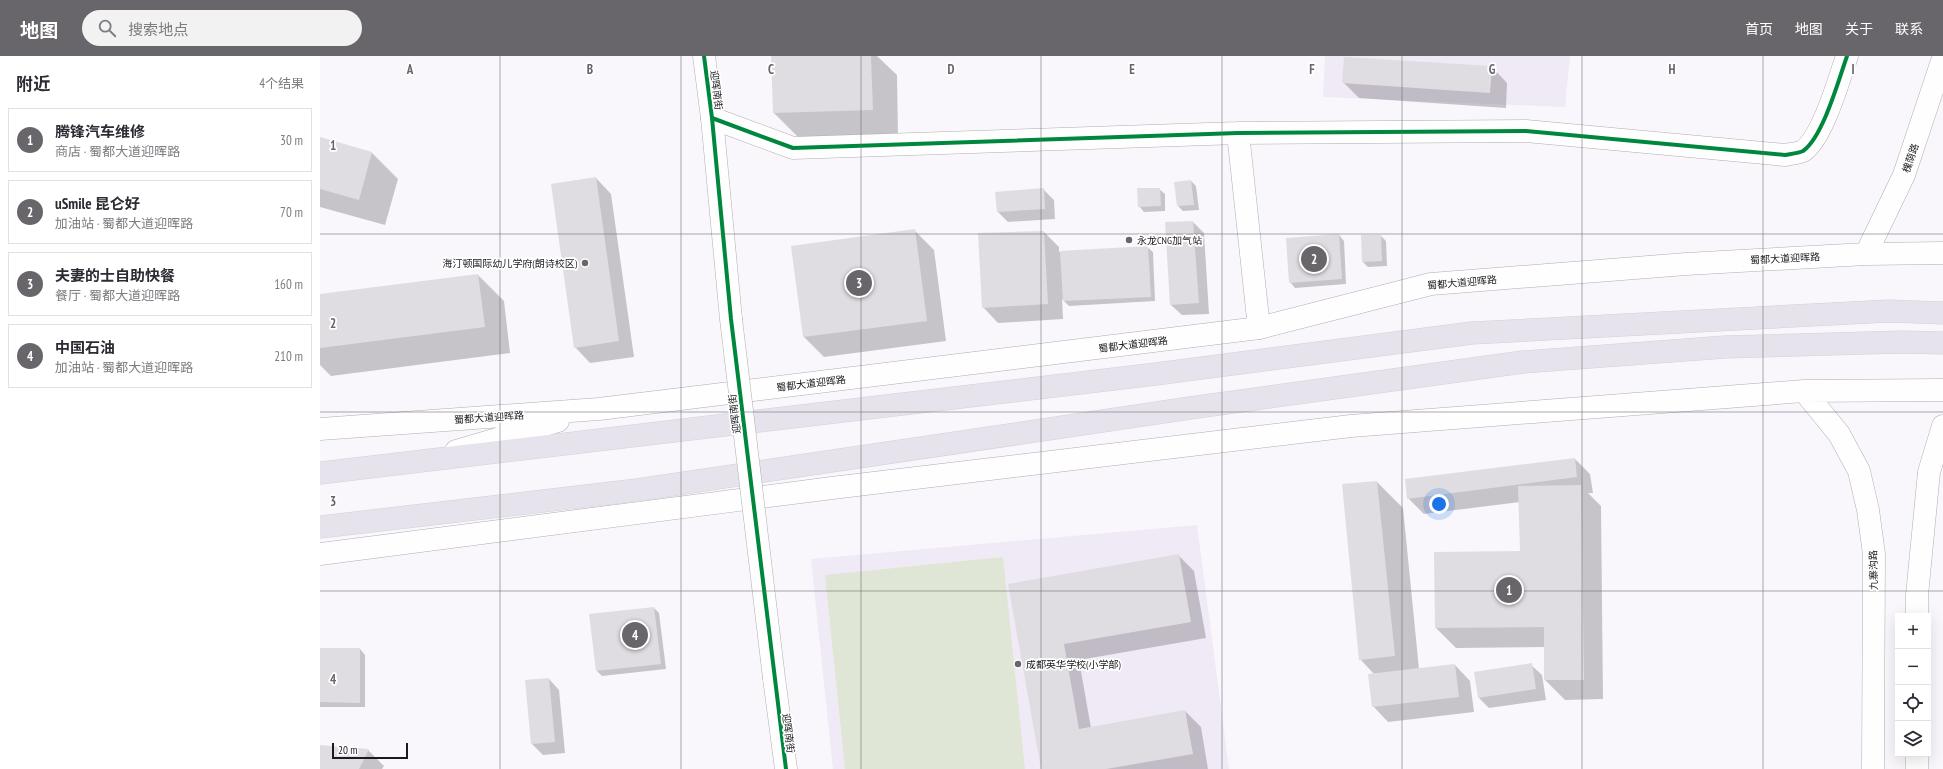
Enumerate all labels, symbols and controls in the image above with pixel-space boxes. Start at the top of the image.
search box [82,10,362,46]
icon: search [96,17,118,39]
text: 地图 [20,18,58,42]
text: 搜索地点 [128,20,188,39]
text: 首页 [1745,20,1773,38]
text: 地图 [1795,20,1823,38]
text: 关于 [1845,20,1873,38]
text: 联系 [1895,20,1923,38]
text: A [406,61,414,78]
text: B [587,61,593,78]
text: C [768,61,774,78]
text: D [948,61,955,78]
text: E [1129,61,1135,78]
text: F [1309,61,1315,78]
text: G [1489,61,1496,78]
text: H [1669,61,1676,78]
text: I [1851,61,1855,78]
street label: 迎晖南街 [708,69,725,111]
text: 附近 [16,73,50,95]
text: 4个结果 [259,75,304,92]
text: 腾锋汽车维修 [55,122,145,141]
text: 1 [27,132,33,149]
text: 30 m [280,132,303,149]
text: 1 [330,137,336,154]
street label: 槐荫路 [1899,142,1922,174]
text: 商店 · 蜀都大道迎晖路 [55,143,180,160]
text: uSmile 昆仑好 [55,194,140,213]
text: 2 [27,204,33,221]
text: 70 m [280,204,303,221]
text: 加油站 · 蜀都大道迎晖路 [55,215,193,232]
place label: 永龙CNG加气站 [1137,234,1202,247]
marker: 永龙CNG加气站 [1124,235,1134,245]
pin: 2 [1301,244,1327,274]
street label: 蜀都大道迎晖路 [1750,250,1820,267]
place label: 海汀顿国际幼儿学府(朗诗校区) [442,257,578,270]
marker: 海汀顿国际幼儿学府(朗诗校区) [580,258,590,268]
text: 夫妻的士自助快餐 [55,266,175,285]
pin: 3 [846,268,872,298]
street label: 蜀都大道迎晖路 [1427,273,1497,292]
text: 3 [27,276,33,293]
text: 160 m [274,276,303,293]
text: 餐厅 · 蜀都大道迎晖路 [55,287,180,304]
text: 2 [330,315,336,332]
street label: 蜀都大道迎晖路 [1098,334,1169,355]
text: 中国石油 [55,338,115,357]
text: 4 [27,348,33,365]
text: 210 m [274,348,303,365]
text: 加油站 · 蜀都大道迎晖路 [55,359,193,376]
street label: 蜀都大道迎晖路 [776,373,847,394]
street label: 迎晖南街 [726,393,743,435]
street label: 蜀都大道迎晖路 [454,409,524,426]
text: 3 [330,493,336,510]
your location [1429,494,1449,514]
street label: 九寨沟路 [1867,550,1880,590]
pin: 1 [1496,575,1522,605]
map controls [1895,613,1931,757]
button: + [1895,613,1931,649]
pin: 4 [622,620,648,650]
button: − [1895,649,1931,685]
place label: 成都英华学校(小学部) [1026,658,1121,671]
marker: 成都英华学校(小学部) [1013,659,1023,669]
text: 4 [330,671,337,688]
button: locate [1895,685,1931,721]
street label: 迎晖南街 [780,712,797,754]
button: layers [1895,721,1931,757]
scale bar [332,741,408,760]
text: 20 m [338,743,357,757]

